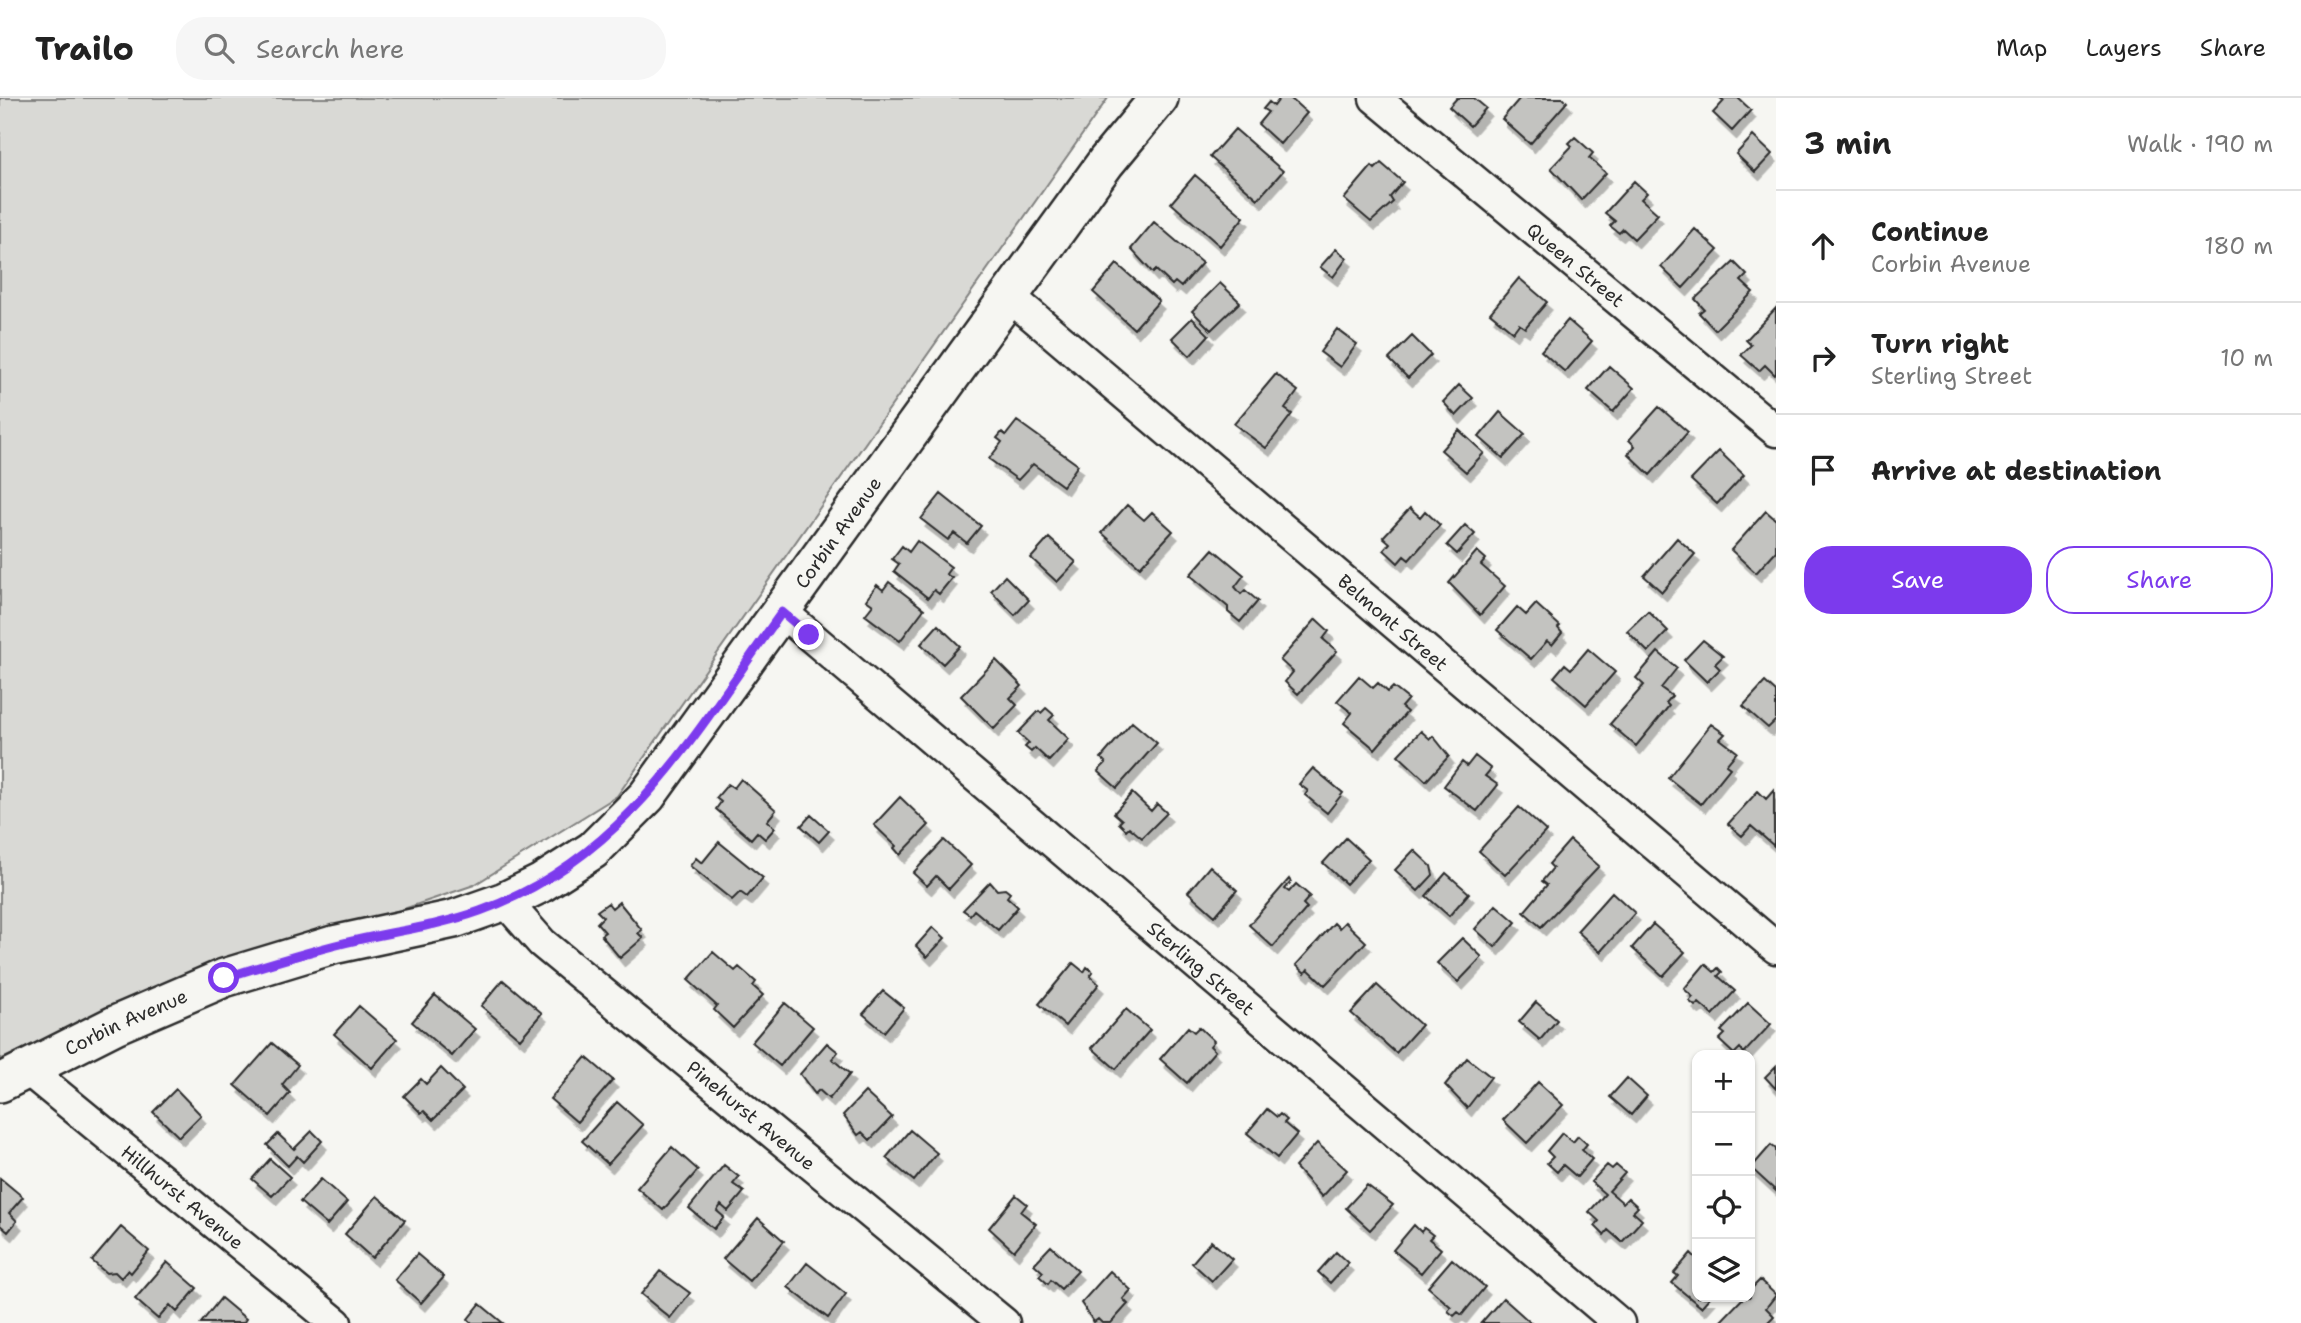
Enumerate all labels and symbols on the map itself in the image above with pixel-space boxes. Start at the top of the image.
street label: Queen Street [1521,217,1630,313]
street label: Corbin Avenue [789,472,887,594]
street label: Belmont Street [1332,569,1453,677]
route end [793,619,824,650]
street label: Sterling Street [1142,916,1260,1021]
route start [208,962,239,993]
street label: Corbin Avenue [61,983,191,1061]
street label: Pinehurst Avenue [681,1055,821,1176]
street label: Hillhurst Avenue [116,1139,249,1255]

